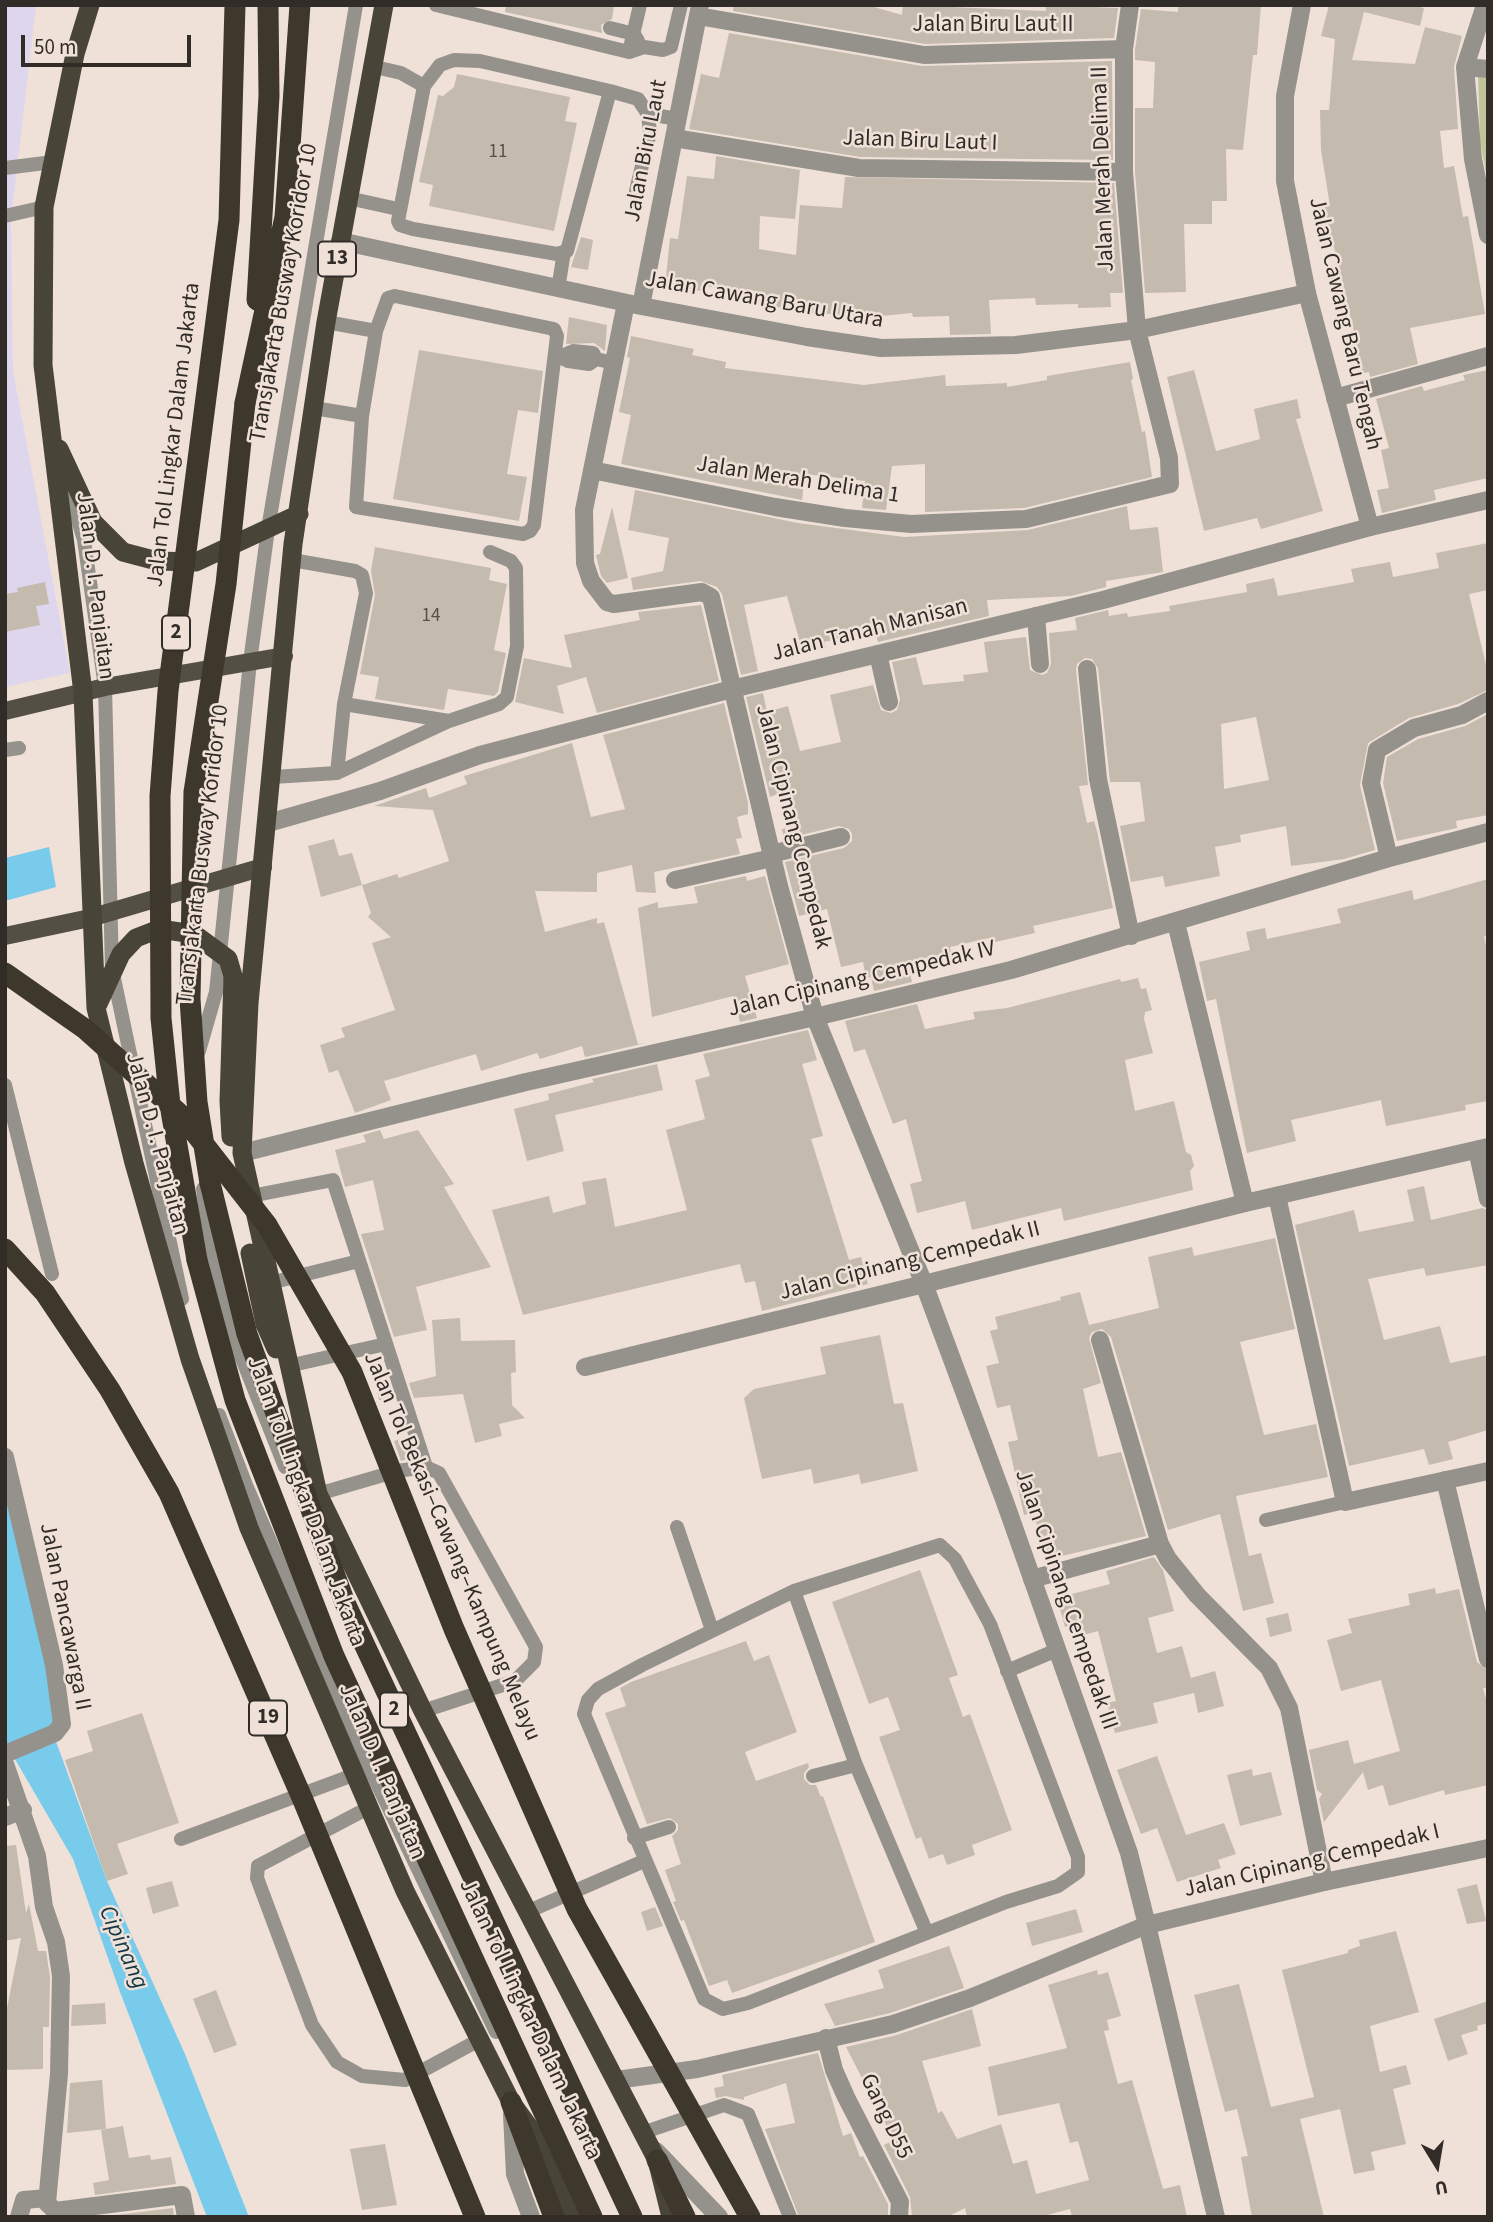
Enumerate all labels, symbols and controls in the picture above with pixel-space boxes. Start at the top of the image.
street label: Jalan Biru Laut II [912,12,1074,40]
scale bar [24,21,194,65]
text: 50 m [34,32,76,62]
street label: Jalan Merah Delima II [1087,66,1121,272]
street label: Jalan Biru Laut [620,77,674,225]
street label: Jalan Biru Laut I [842,125,998,159]
street label: Transjakarta Busway Koridor 10 [245,141,325,445]
house number: 11 [489,142,507,164]
street label: Jalan Cawang Baru Tengah [1301,195,1387,453]
road number: 13 [318,242,356,276]
street label: Jalan Cawang Baru Utara [643,266,885,336]
street label: Jalan Tol Lingkar Dalam Jakarta [143,281,207,589]
street label: Jalan Merah Delima 1 [694,451,902,511]
street label: Jalan D. I. Panjaitan [69,491,119,681]
street label: Jalan Tanah Manisan [769,593,971,669]
house number: 14 [422,606,440,628]
road number: 2 [162,616,190,650]
street label: Jalan Cipinang Cempedak [748,702,836,952]
street label: Transjakarta Busway Koridor 10 [172,703,236,1007]
street label: Jalan Cipinang Cempedak IV [726,936,998,1024]
street label: Jalan D. I. Panjaitan [118,1049,194,1239]
street label: Jalan Cipinang Cempedak II [777,1216,1043,1308]
street label: Jalan Tol Bekasi–Cawang–Kampung Melayu [356,1348,546,1746]
street label: Jalan Tol Lingkar Dalam Jakarta [240,1353,370,1651]
street label: Jalan Cipinang Cempedak III [1007,1466,1123,1734]
street label: Jalan Pancawarga II [32,1521,96,1713]
street label: Jalan D. I. Panjaitan [331,1680,431,1864]
road number: 2 [380,1692,408,1728]
road number: 19 [249,1700,287,1736]
street label: Jalan Cipinang Cempedak I [1181,1819,1443,1905]
street label: Jalan Tol Lingkar Dalam Jakarta [452,1875,606,2165]
water label: Cipinang [91,1902,153,1994]
street label: Gang D55 [853,2070,917,2164]
north arrow [1402,2131,1472,2201]
text: U [1432,2173,1450,2202]

